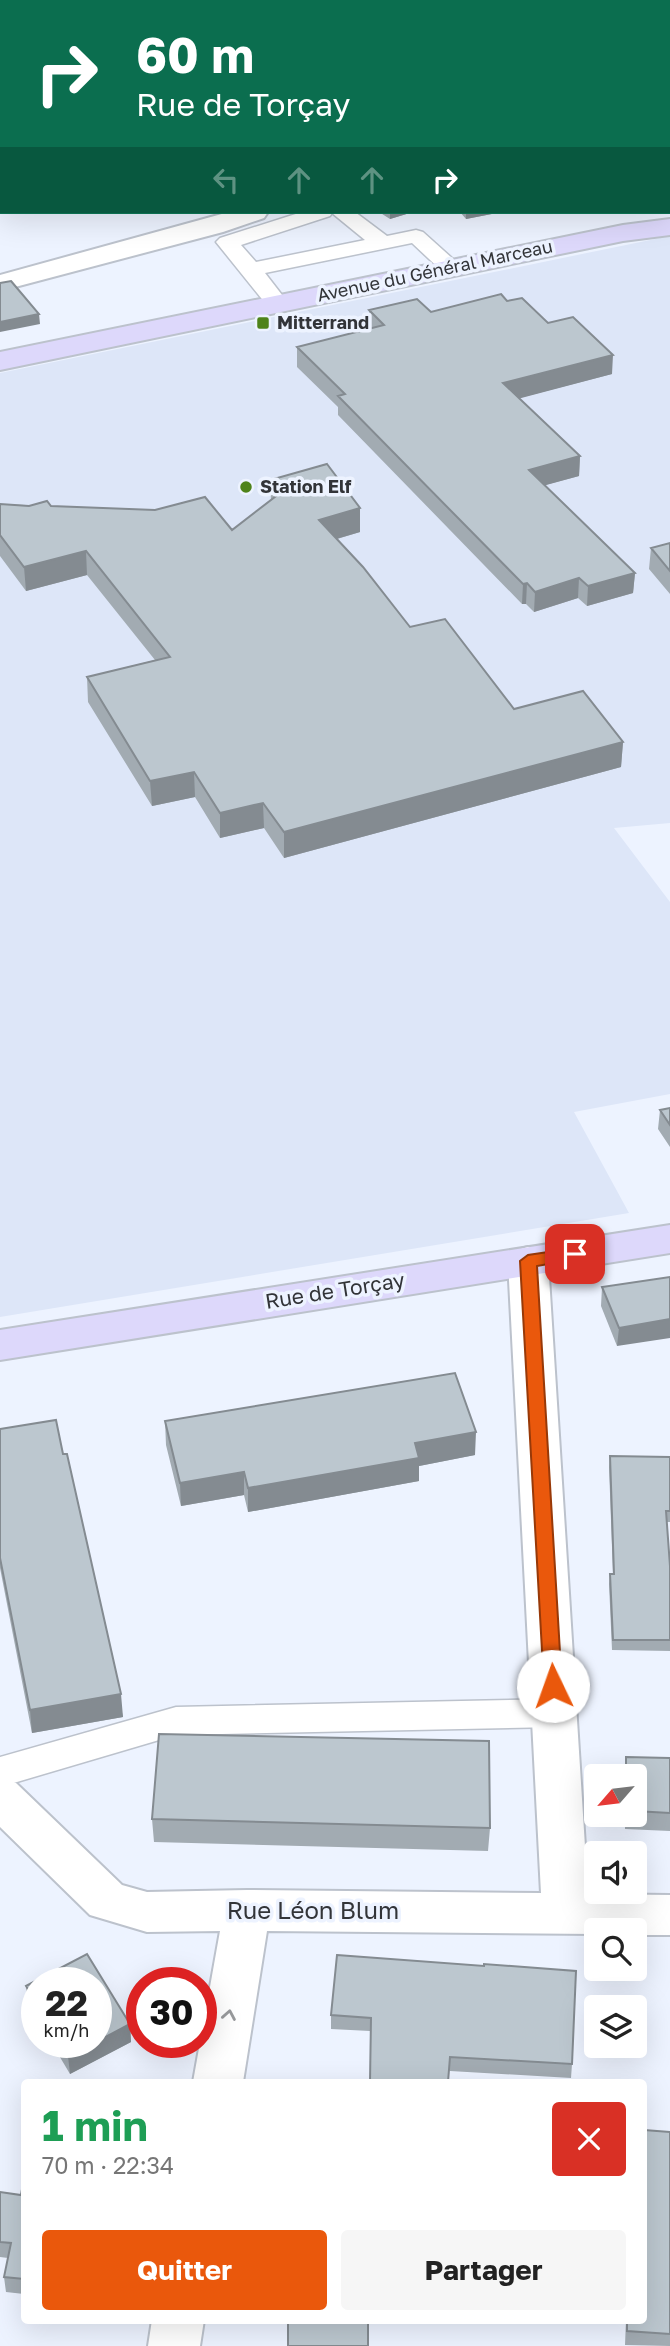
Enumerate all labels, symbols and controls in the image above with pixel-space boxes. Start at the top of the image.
text: 60 m [136,25,254,84]
icon: right [21,28,112,119]
text: Rue de Torçay [136,85,350,123]
icon: left [207,161,245,199]
icon: ahead [280,161,318,199]
icon: ahead [353,161,391,199]
icon: right [426,161,464,199]
street label: Avenue du Général Marceau [315,234,555,306]
place label: Mitterrand [277,311,369,333]
marker: Mitterrand [255,315,271,331]
place label: Station Elf [260,475,352,497]
marker: Station Elf [238,479,254,495]
pin [545,1224,605,1284]
icon: arrive [556,1235,594,1273]
street label: Rue de Torçay [263,1266,407,1314]
position arrow [516,1649,590,1723]
north arrow [584,1764,648,1827]
map controls [584,1764,647,2058]
button: sound [584,1841,647,1904]
street label: Rue Léon Blum [227,1895,399,1924]
button: search [584,1918,647,1981]
speed limit sign: 30 [126,1967,217,2058]
text: 22 [45,1982,88,2024]
button: layers [584,1995,647,2058]
one-way arrow [221,2009,236,2021]
text: km/h [44,2019,89,2041]
text: 1 min [42,2100,148,2150]
button: close [552,2102,626,2176]
text: 70 m · 22:34 [42,2151,174,2179]
button: Quitter [42,2230,327,2310]
button: Partager [341,2230,626,2310]

